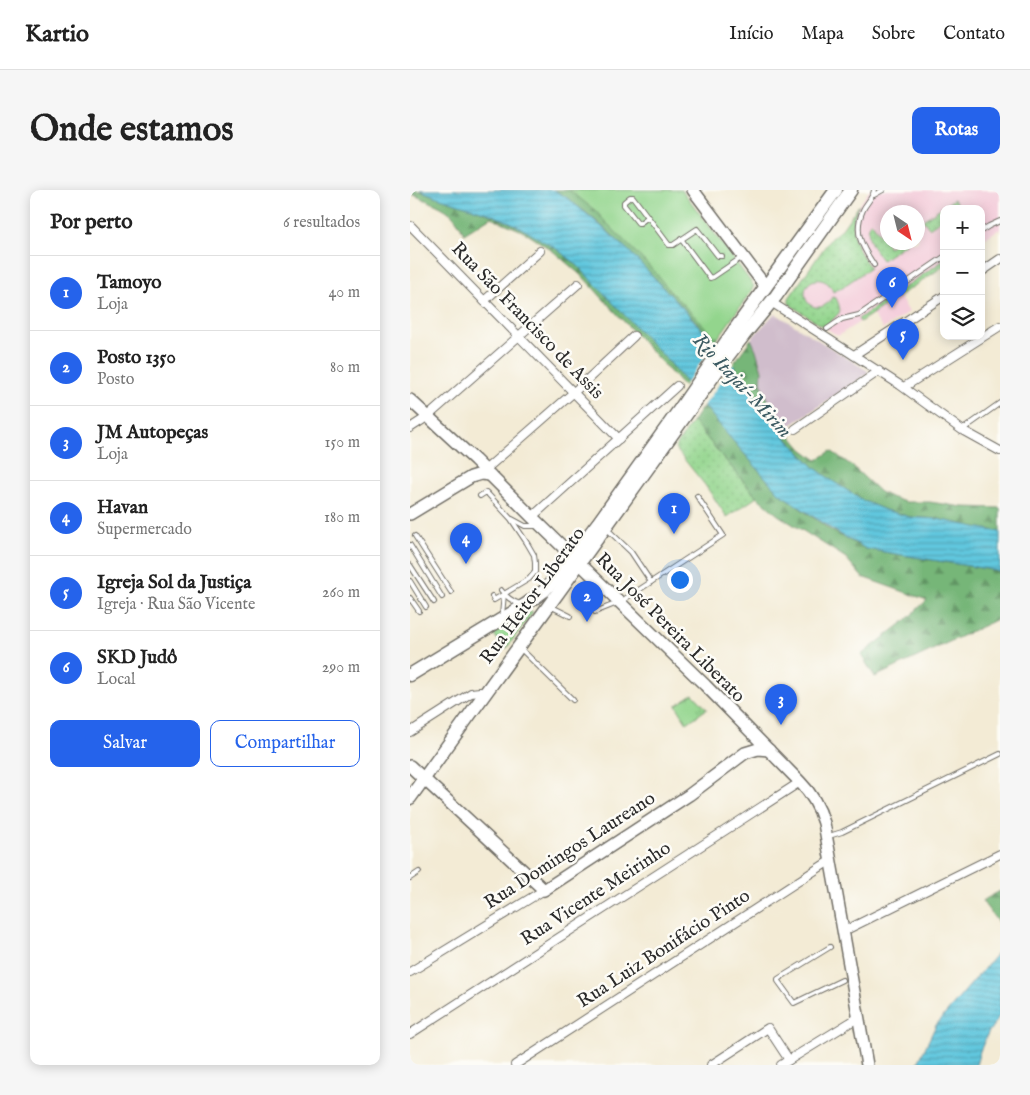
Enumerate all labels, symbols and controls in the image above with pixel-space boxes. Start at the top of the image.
text: Kartio [25,19,89,50]
text: Início [729,23,774,46]
text: Mapa [802,23,844,46]
text: Sobre [872,23,915,46]
text: Contato [943,23,1005,46]
button: Rotas [912,107,1000,154]
text: Onde estamos [30,108,234,153]
north arrow [880,205,925,250]
map controls [940,205,985,340]
button: + [940,205,985,250]
text: Por perto [50,209,132,236]
text: 6 resultados [283,213,360,233]
street label: Rua São Francisco de Assis [446,237,608,405]
button: − [940,250,985,295]
pin: 6 [876,267,908,308]
text: Tamoyo [97,271,162,295]
text: 1 [63,283,69,303]
text: 40 m [328,283,360,303]
text: Loja [97,295,128,315]
button: layers [940,295,985,340]
pin: 5 [887,319,919,360]
water label: Rio Itajaí-Mirim [687,328,797,444]
text: Posto 1350 [97,346,176,370]
text: 2 [62,358,70,378]
text: 80 m [330,358,360,378]
text: Posto [97,370,134,390]
text: JM Autopeças [97,421,208,445]
text: 3 [63,433,69,453]
text: 150 m [325,433,360,453]
text: Loja [97,445,128,465]
pin: 1 [658,493,690,534]
text: Havan [97,496,148,520]
text: 4 [62,508,70,528]
text: 180 m [324,508,360,528]
text: Supermercado [97,520,192,540]
pin: 4 [450,523,482,564]
street label: Rua Heitor Liberato [475,523,591,669]
street label: Rua José Pereira Liberato [590,548,750,708]
your location [667,567,693,593]
text: Igreja Sol da Justiça [97,571,251,595]
pin: 2 [571,581,603,622]
text: 5 [63,583,69,603]
text: 260 m [322,583,360,603]
text: Igreja · Rua São Vicente [97,595,255,615]
text: SKD Judô [97,646,177,670]
text: 6 [63,658,69,678]
text: 290 m [322,658,360,678]
text: Local [97,670,135,690]
pin: 3 [765,684,797,725]
button: Salvar [50,720,200,767]
button: Compartilhar [210,720,360,767]
street label: Rua Domingos Laureano [480,787,660,915]
street label: Rua Vicente Meirinho [516,836,676,952]
street label: Rua Luiz Bonifácio Pinto [573,884,755,1014]

